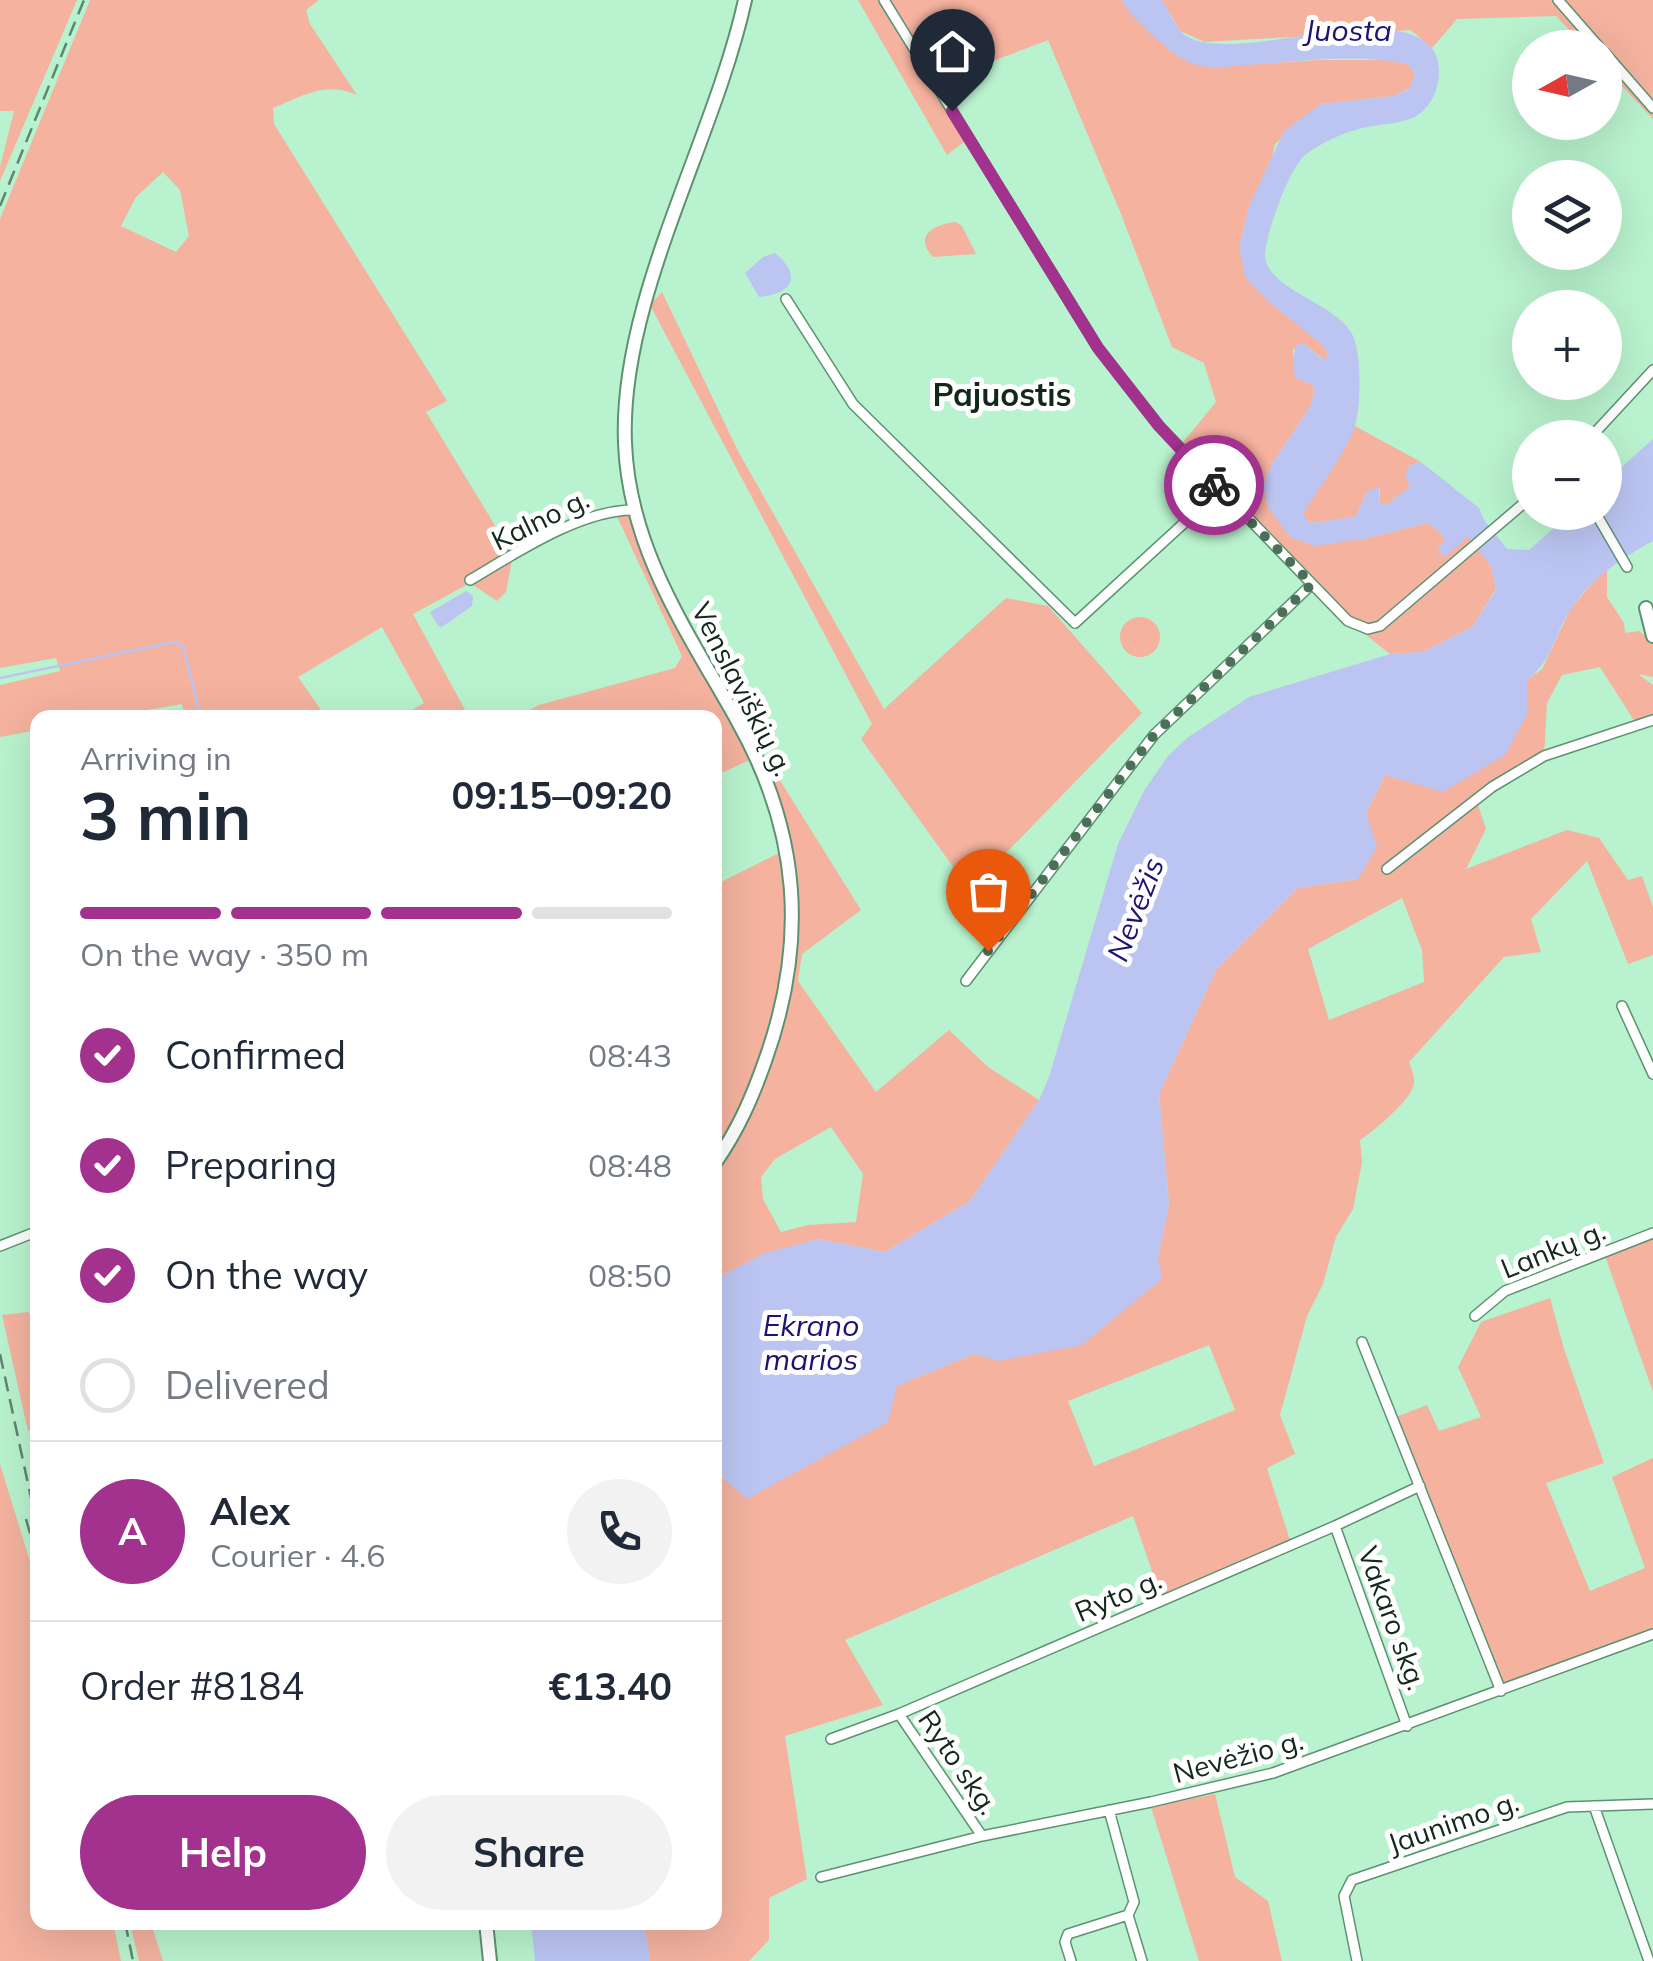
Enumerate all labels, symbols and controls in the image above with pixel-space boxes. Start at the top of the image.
pin [910,9,995,112]
water label: Juosta [1301,11,1392,49]
icon: home [925,24,980,79]
north arrow [1512,30,1622,140]
map controls [1512,30,1622,530]
button: layers [1512,160,1622,270]
button: + [1512,290,1622,400]
district label: Pajuostis [932,374,1072,414]
button: − [1512,420,1622,530]
courier [1164,435,1264,535]
icon: bike [1187,458,1242,513]
street label: Kalno g. [485,480,595,558]
street label: Venslaviškių g. [684,596,802,782]
text: Arriving in [80,738,232,778]
text: 09:15–09:20 [452,771,672,819]
text: 3 min [80,775,251,856]
pin [946,849,1031,952]
water label: Nevėžis [1098,852,1172,966]
icon: bag [961,864,1016,919]
text: On the way · 350 m [80,934,369,974]
icon: check [80,1028,135,1083]
text: Confirmed [165,1031,346,1079]
text: 08:43 [588,1035,672,1075]
icon: check [80,1138,135,1193]
text: Preparing [165,1141,337,1189]
text: 08:48 [588,1145,672,1185]
street label: Lankų g. [1496,1212,1610,1286]
icon: check [80,1248,135,1303]
text: On the way [165,1251,368,1299]
text: 08:50 [588,1255,672,1295]
water label: Ekrano marios [763,1306,859,1378]
text: Delivered [165,1361,330,1409]
button: phone [567,1479,672,1584]
text: Alex [210,1487,290,1535]
text: A [118,1507,147,1555]
text: Courier · 4.6 [210,1535,386,1575]
street label: Vakaro skg. [1351,1541,1435,1695]
street label: Ryto g. [1069,1561,1167,1629]
text: Order #8184 [80,1662,304,1710]
text: €13.40 [549,1662,672,1710]
street label: Ryto skg. [911,1703,1007,1821]
street label: Nevėžio g. [1169,1722,1307,1790]
street label: Jaunimo g. [1383,1783,1523,1861]
button: Help [80,1795,366,1910]
button: Share [386,1795,672,1910]

